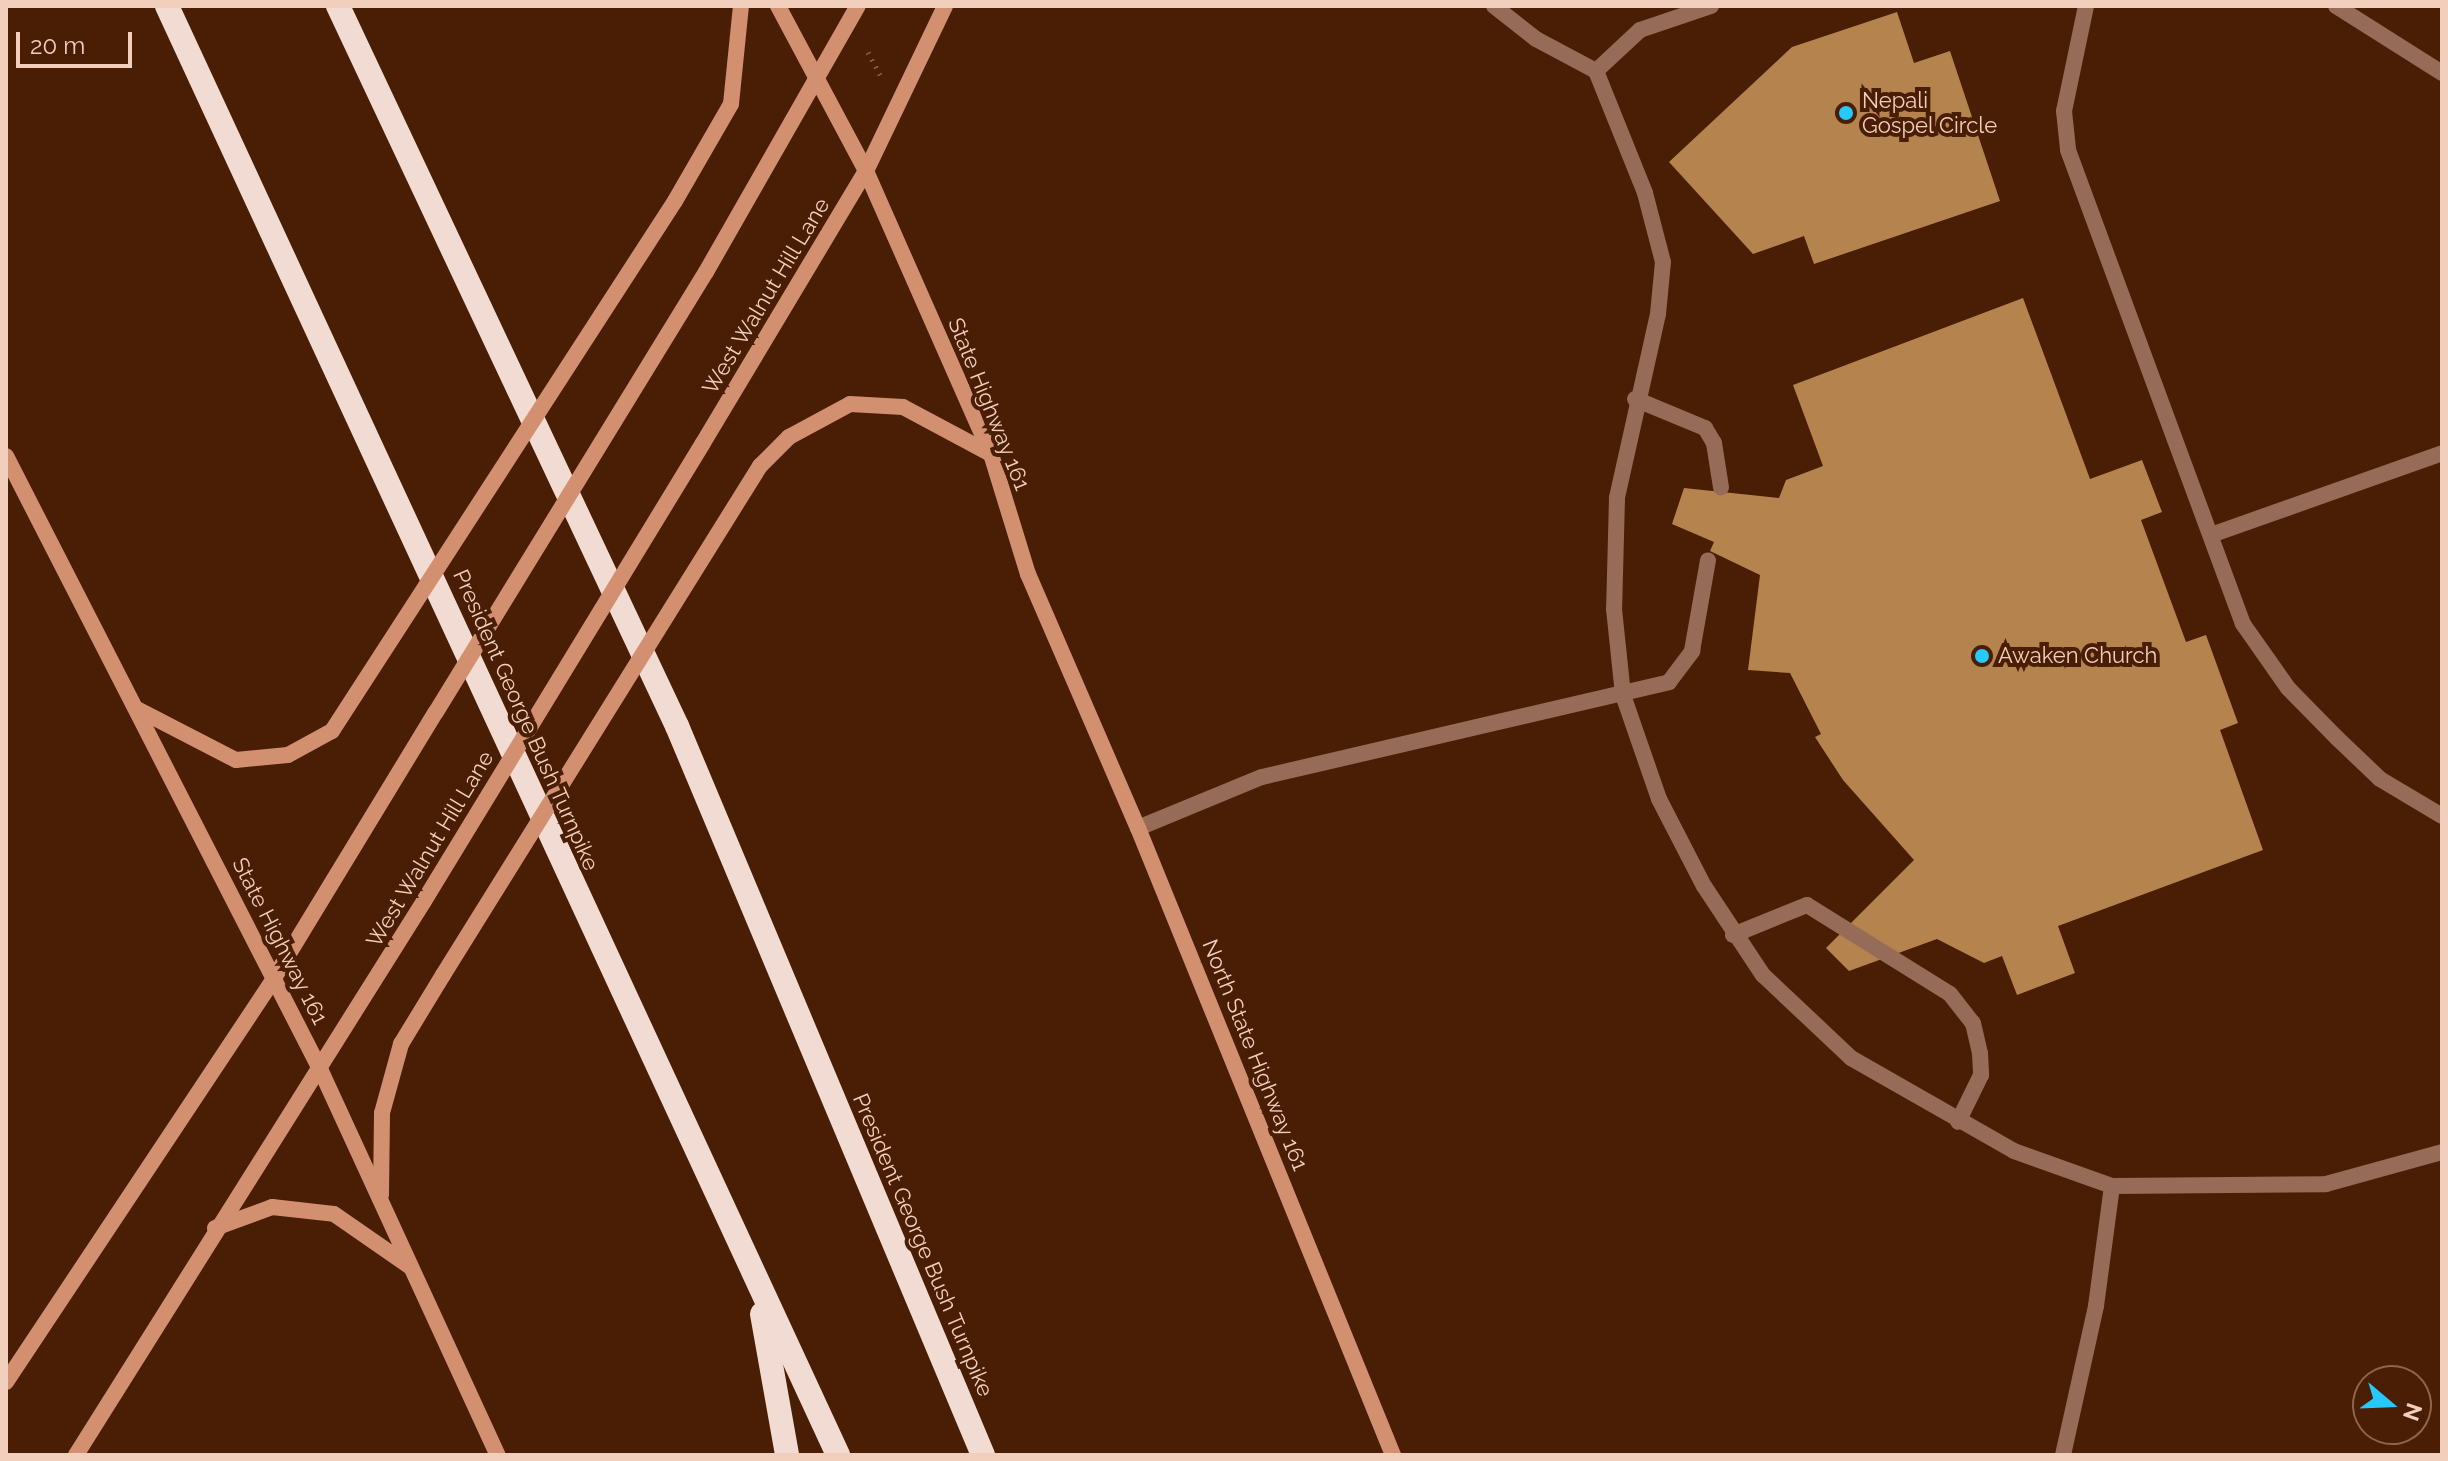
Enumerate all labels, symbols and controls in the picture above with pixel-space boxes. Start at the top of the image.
scale bar [20,16,136,66]
text: 20 m [30,31,85,60]
place label: Nepali Gospel Circle [1862,87,1998,138]
marker: Nepali Gospel Circle [1837,104,1855,122]
street label: West Walnut Hill Lane [697,192,835,400]
street label: State Highway 161 [942,314,1036,494]
street label: President George Bush Turnpike [447,565,605,875]
place label: Awaken Church [1998,643,2157,669]
marker: Awaken Church [1973,647,1991,665]
street label: West Walnut Hill Lane [361,745,499,953]
street label: State Highway 161 [226,853,334,1029]
street label: North State Highway 161 [1196,935,1314,1175]
street label: President George Bush Turnpike [847,1089,999,1401]
north arrow [2352,1365,2432,1445]
text: N [2398,1400,2428,1424]

